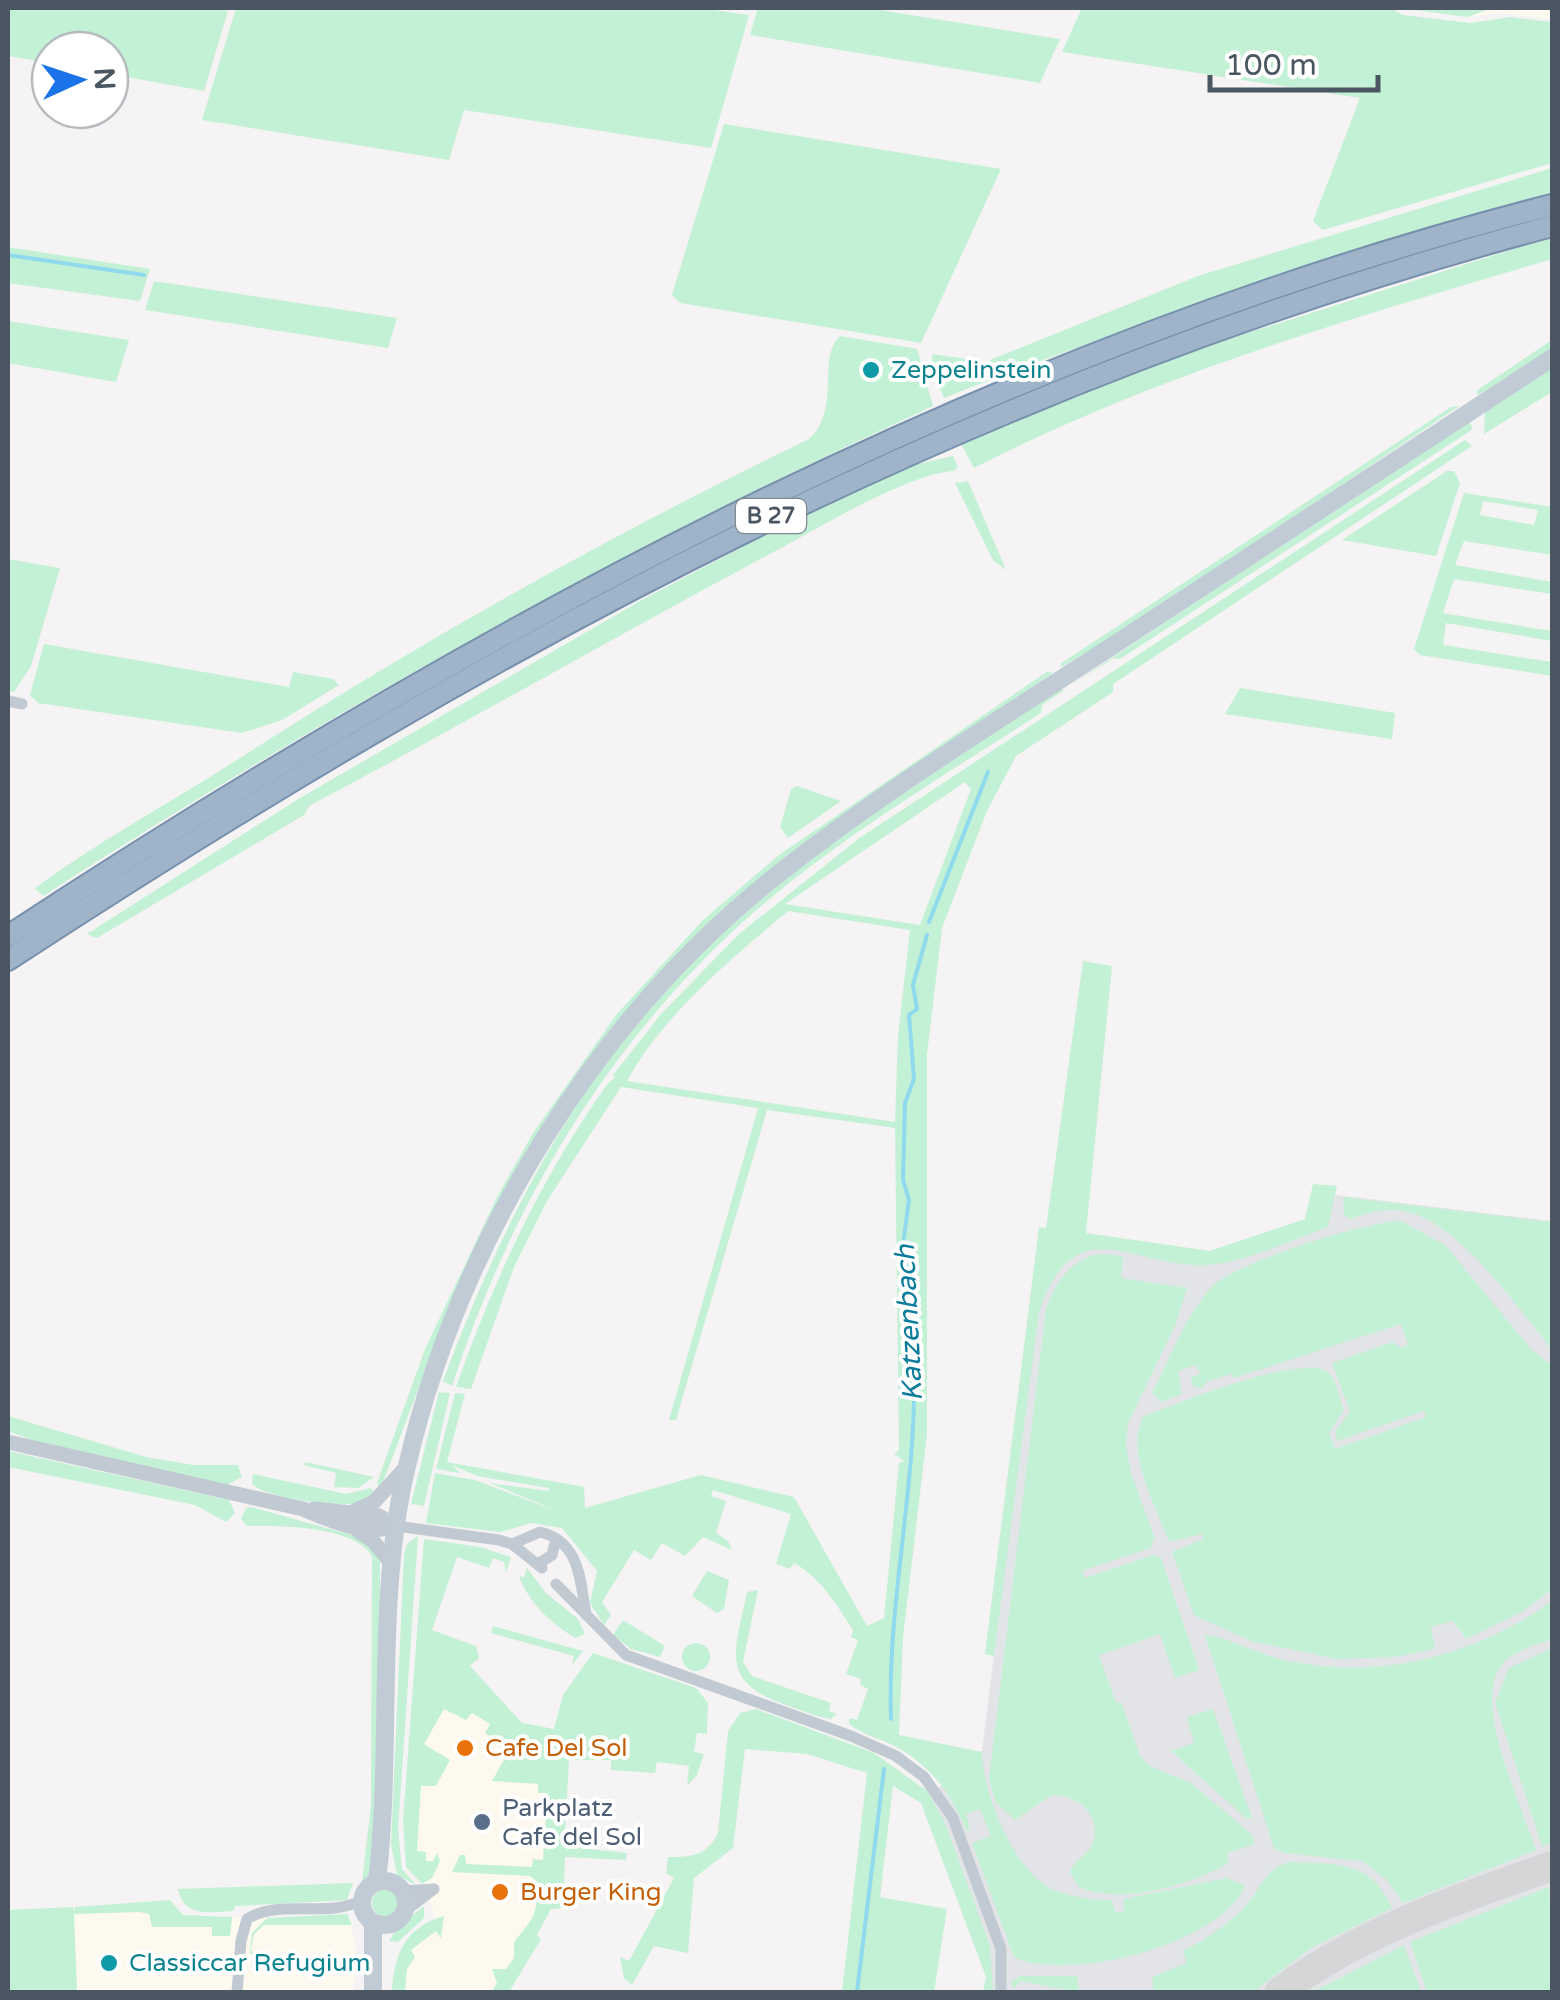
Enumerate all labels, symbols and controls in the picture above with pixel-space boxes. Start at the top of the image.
north arrow [30,30,130,130]
scale bar [1210,30,1378,92]
text: 100 m [1225,47,1317,84]
text: N [86,67,122,91]
place label: Zeppelinstein [891,355,1051,385]
marker: Zeppelinstein [860,359,882,381]
road number: B 27 [736,499,806,533]
water label: Katzenbach [888,1243,930,1402]
place label: Cafe Del Sol [485,1733,628,1763]
marker: Cafe Del Sol [454,1737,476,1759]
place label: Parkplatz Cafe del Sol [502,1793,642,1852]
marker: Parkplatz Cafe del Sol [471,1811,493,1833]
place label: Burger King [520,1877,662,1907]
marker: Burger King [489,1881,511,1903]
place label: Classiccar Refugium [129,1948,370,1978]
marker: Classiccar Refugium [98,1952,120,1974]

